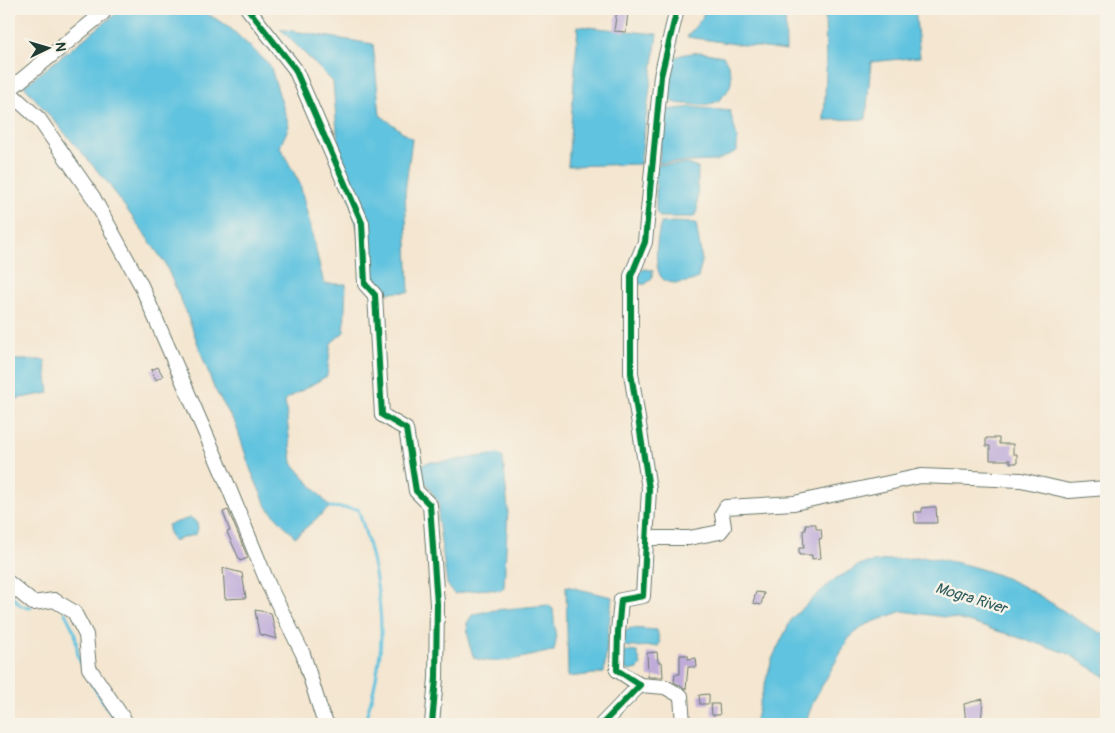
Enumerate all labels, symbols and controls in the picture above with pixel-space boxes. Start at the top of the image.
north arrow [22,22,72,72]
text: N [52,41,69,52]
water label: Mogra River [933,579,1010,619]

